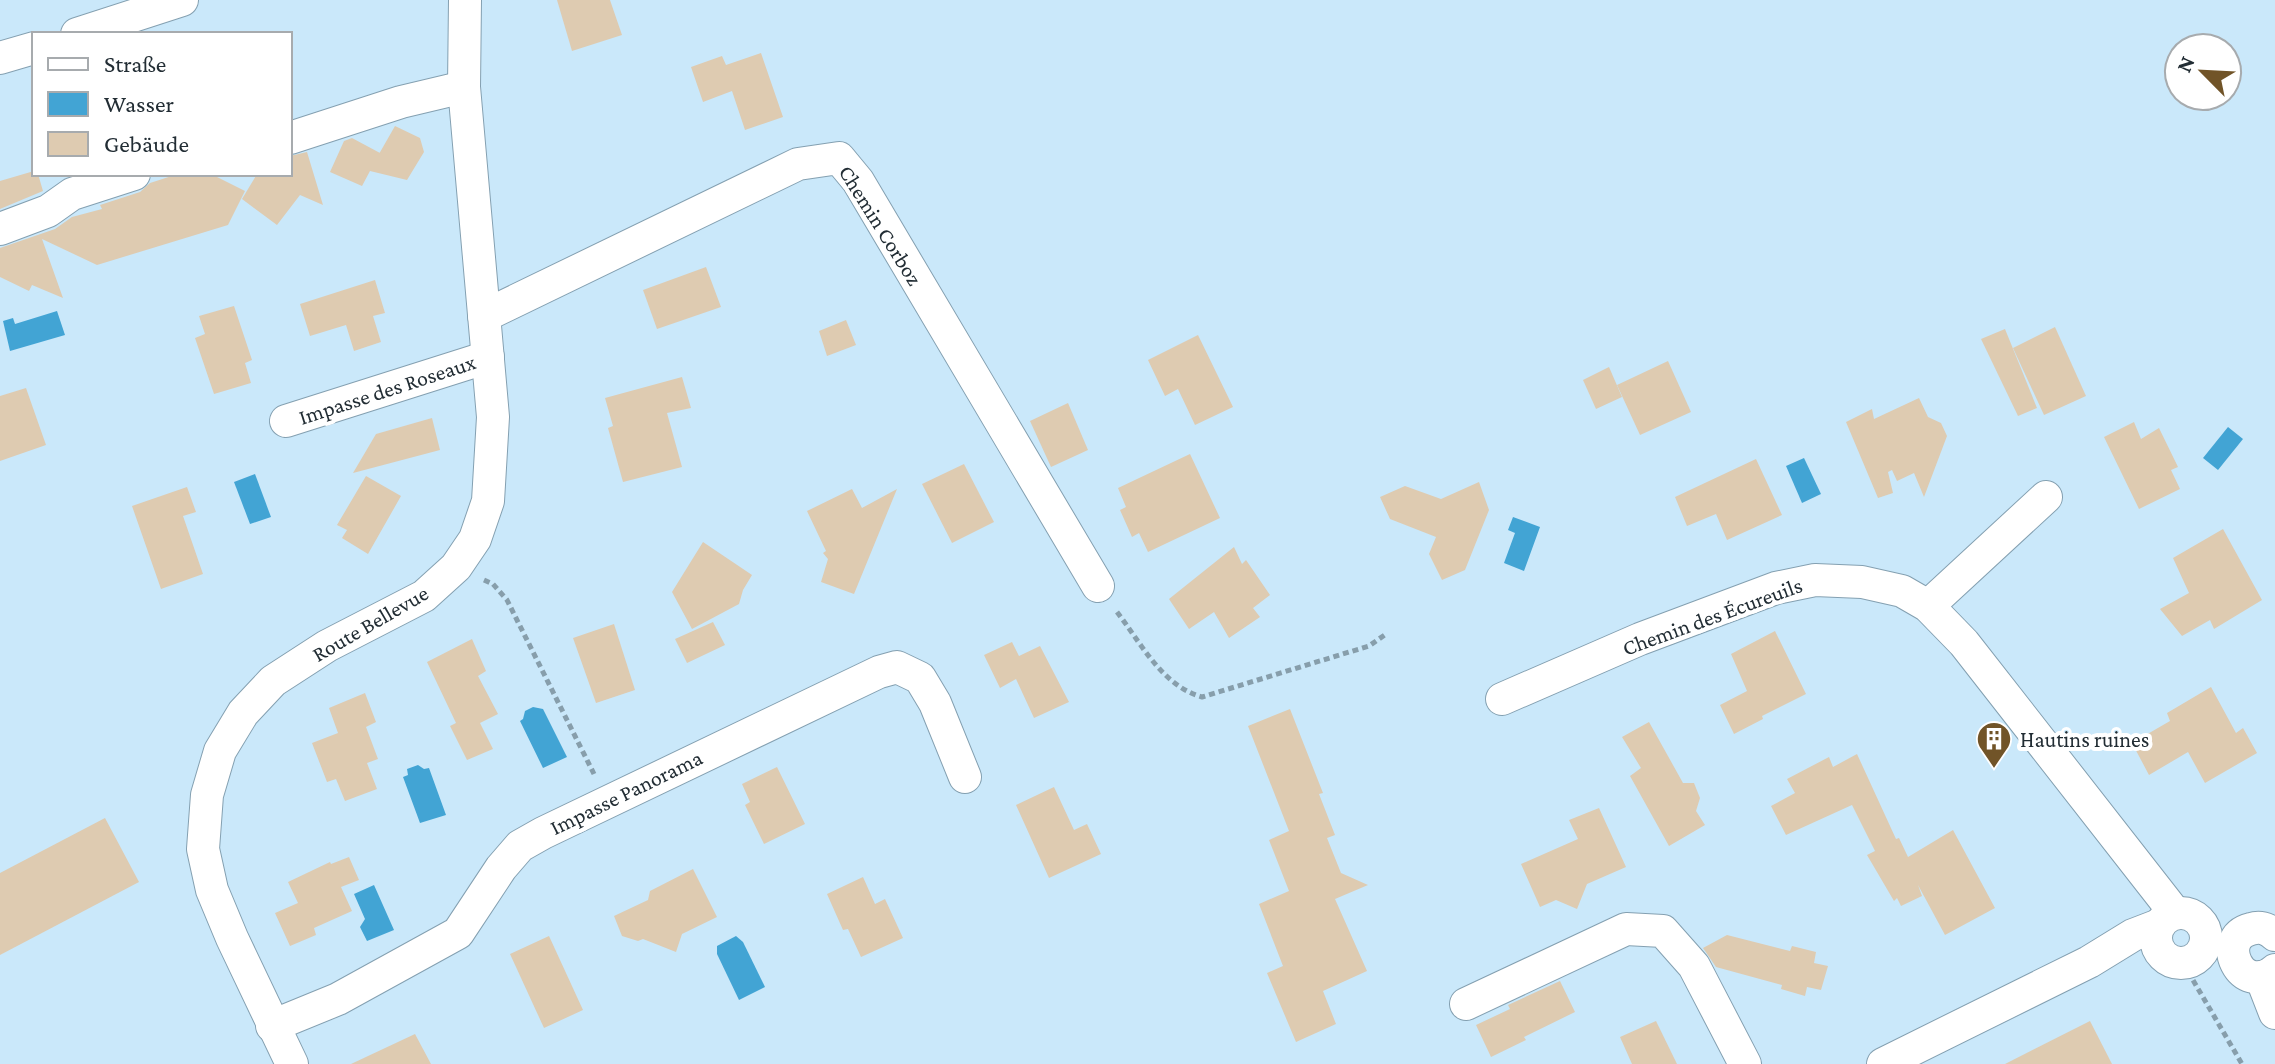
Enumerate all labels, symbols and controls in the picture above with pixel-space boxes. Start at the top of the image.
legend [32,32,292,176]
north arrow [2163,32,2243,112]
text: Straße [104,50,166,77]
text: N [2171,52,2200,76]
text: Wasser [104,90,174,117]
text: Gebäude [104,130,189,157]
street label: Chemin Corboz [834,161,927,290]
street label: Impasse des Roseaux [296,349,479,430]
street label: Chemin des Écureuils [1619,572,1805,661]
street label: Route Bellevue [308,580,433,667]
building icon: Hautins ruines [1975,720,2013,770]
place label: Hautins ruines [2020,727,2149,752]
street label: Impasse Panorama [546,745,706,840]

